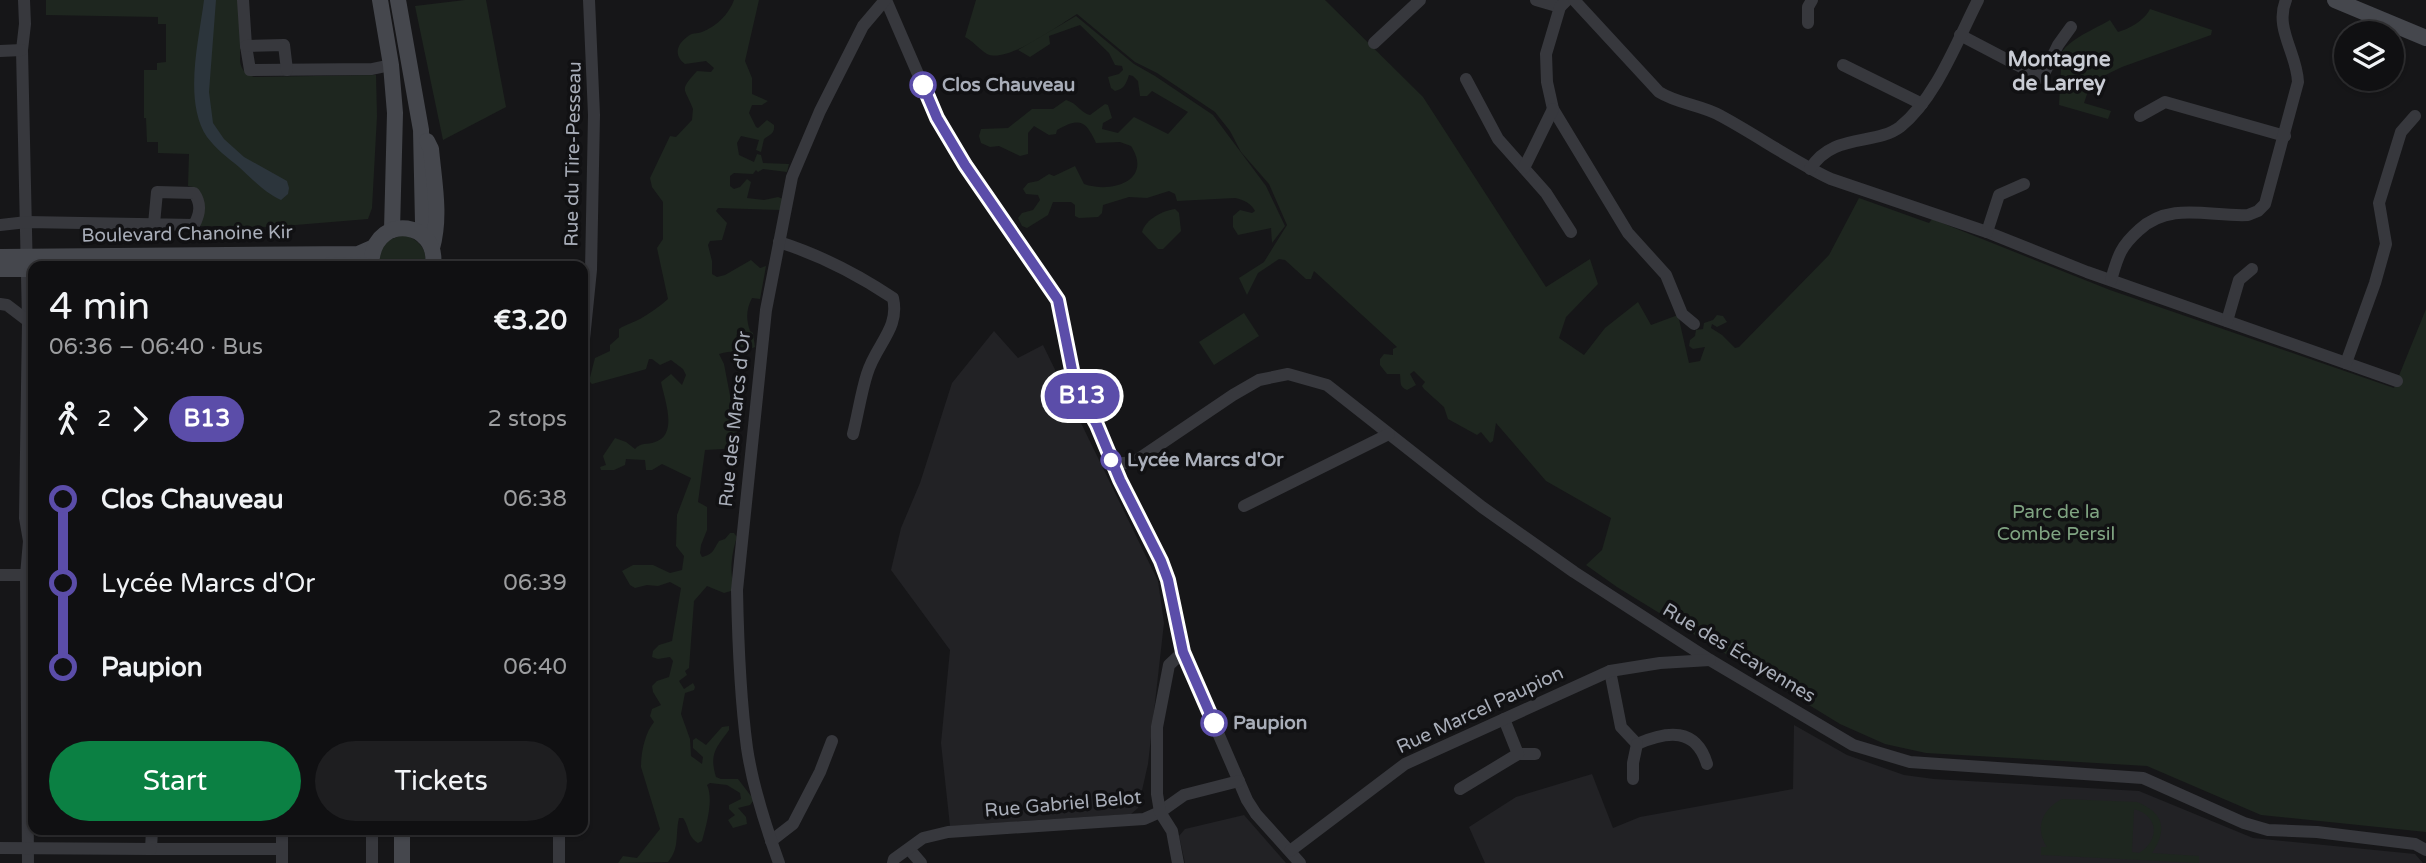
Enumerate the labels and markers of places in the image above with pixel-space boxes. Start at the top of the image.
marker: Clos Chauveau [910,72,936,98]
place label: Clos Chauveau [942,74,1075,96]
place label: Lycée Marcs d'Or [1127,449,1284,472]
marker: Lycée Marcs d'Or [1101,450,1121,470]
marker: Paupion [1201,710,1227,736]
place label: Paupion [1233,712,1307,735]

